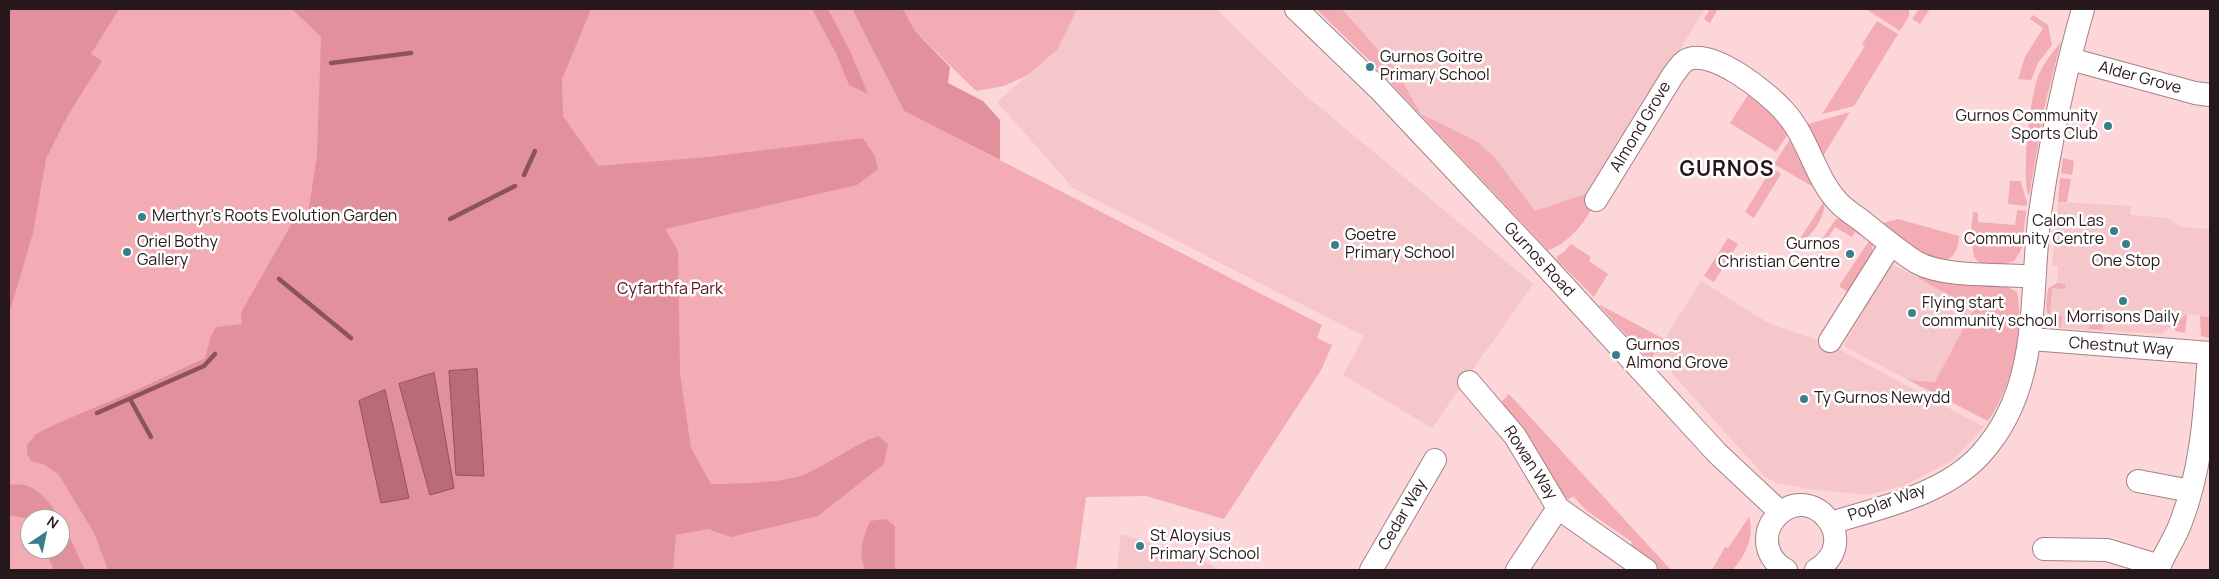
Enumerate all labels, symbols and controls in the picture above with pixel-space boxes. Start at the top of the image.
place label: Gurnos Goitre Primary School [1380,48,1490,86]
street label: Alder Grove [2097,58,2183,98]
marker: Gurnos Goitre Primary School [1364,61,1376,73]
street label: Almond Grove [1606,78,1676,176]
place label: Gurnos Community Sports Club [1956,107,2098,145]
marker: Gurnos Community Sports Club [2102,120,2114,132]
district label: GURNOS [1679,157,1775,183]
place label: Merthyr's Roots Evolution Garden [152,207,397,227]
marker: Merthyr's Roots Evolution Garden [136,211,148,223]
place label: Calon Las Community Centre [1964,212,2104,250]
street label: Gurnos Road [1500,219,1578,301]
marker: Calon Las Community Centre [2108,225,2120,237]
place label: Goetre Primary School [1345,226,1455,264]
place label: Oriel Bothy Gallery [137,233,218,271]
place label: Gurnos Christian Centre [1718,235,1840,273]
marker: One Stop [2120,238,2132,250]
marker: Goetre Primary School [1329,239,1341,251]
marker: Oriel Bothy Gallery [121,246,133,258]
marker: Gurnos Christian Centre [1844,248,1856,260]
place label: One Stop [2092,252,2160,272]
park label: Cyfarthfa Park [617,280,723,300]
place label: Flying start community school [1922,294,2057,332]
marker: Morrisons Daily [2117,295,2129,307]
marker: Flying start community school [1906,307,1918,319]
place label: Morrisons Daily [2067,308,2179,328]
street label: Chestnut Way [2068,334,2174,360]
place label: Gurnos Almond Grove [1626,336,1728,374]
marker: Gurnos Almond Grove [1610,349,1622,361]
place label: Ty Gurnos Newydd [1814,389,1950,409]
marker: Ty Gurnos Newydd [1798,393,1810,405]
street label: Rowan Way [1499,423,1561,503]
street label: Cedar Way [1375,476,1431,554]
street label: Poplar Way [1846,480,1928,526]
north arrow [20,509,70,559]
text: N [44,511,63,533]
place label: St Aloysius Primary School [1150,527,1260,565]
marker: St Aloysius Primary School [1134,540,1146,552]

